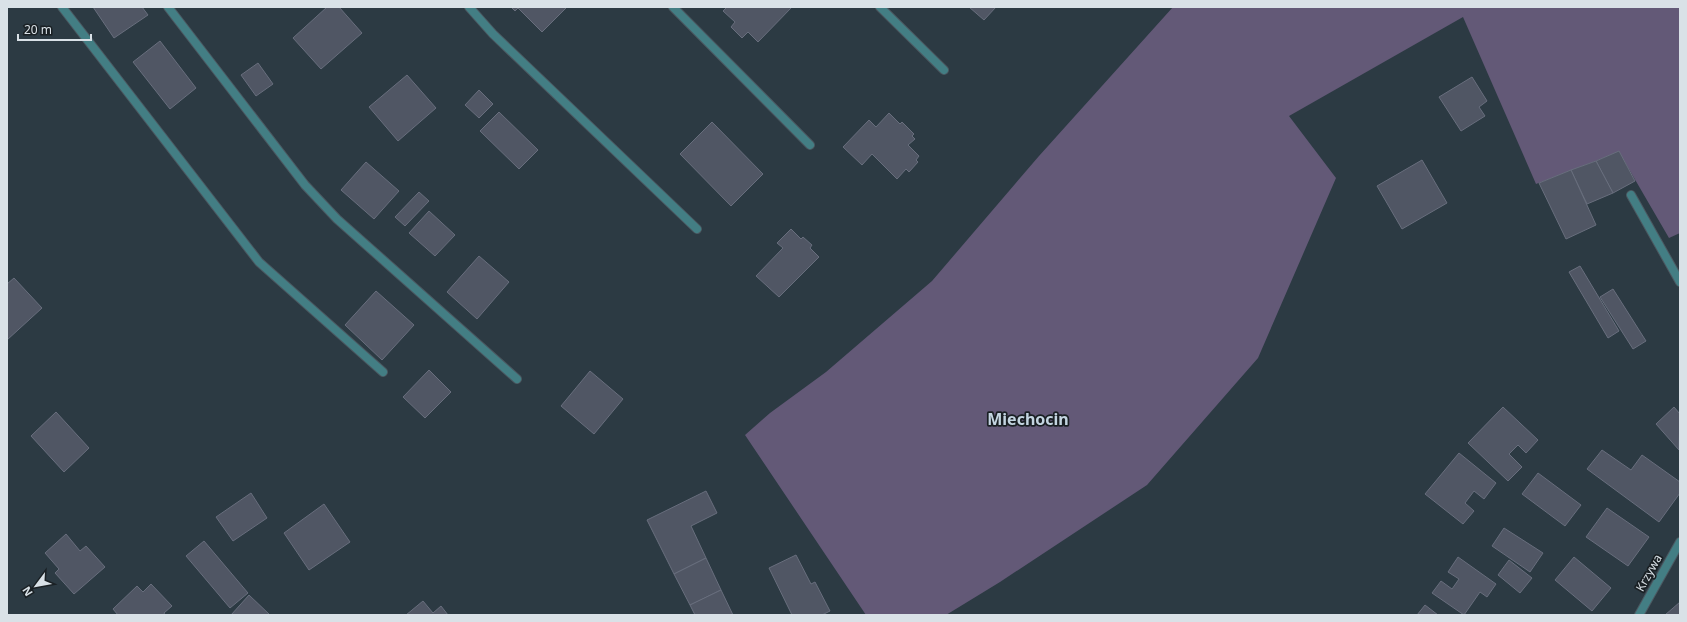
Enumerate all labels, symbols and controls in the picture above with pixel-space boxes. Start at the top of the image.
scale bar [18,16,91,42]
text: 20 m [24,21,52,38]
district label: Miechocin [987,408,1069,430]
street label: Krzywa [1631,551,1666,595]
north arrow [16,566,56,606]
text: N [18,584,36,599]

